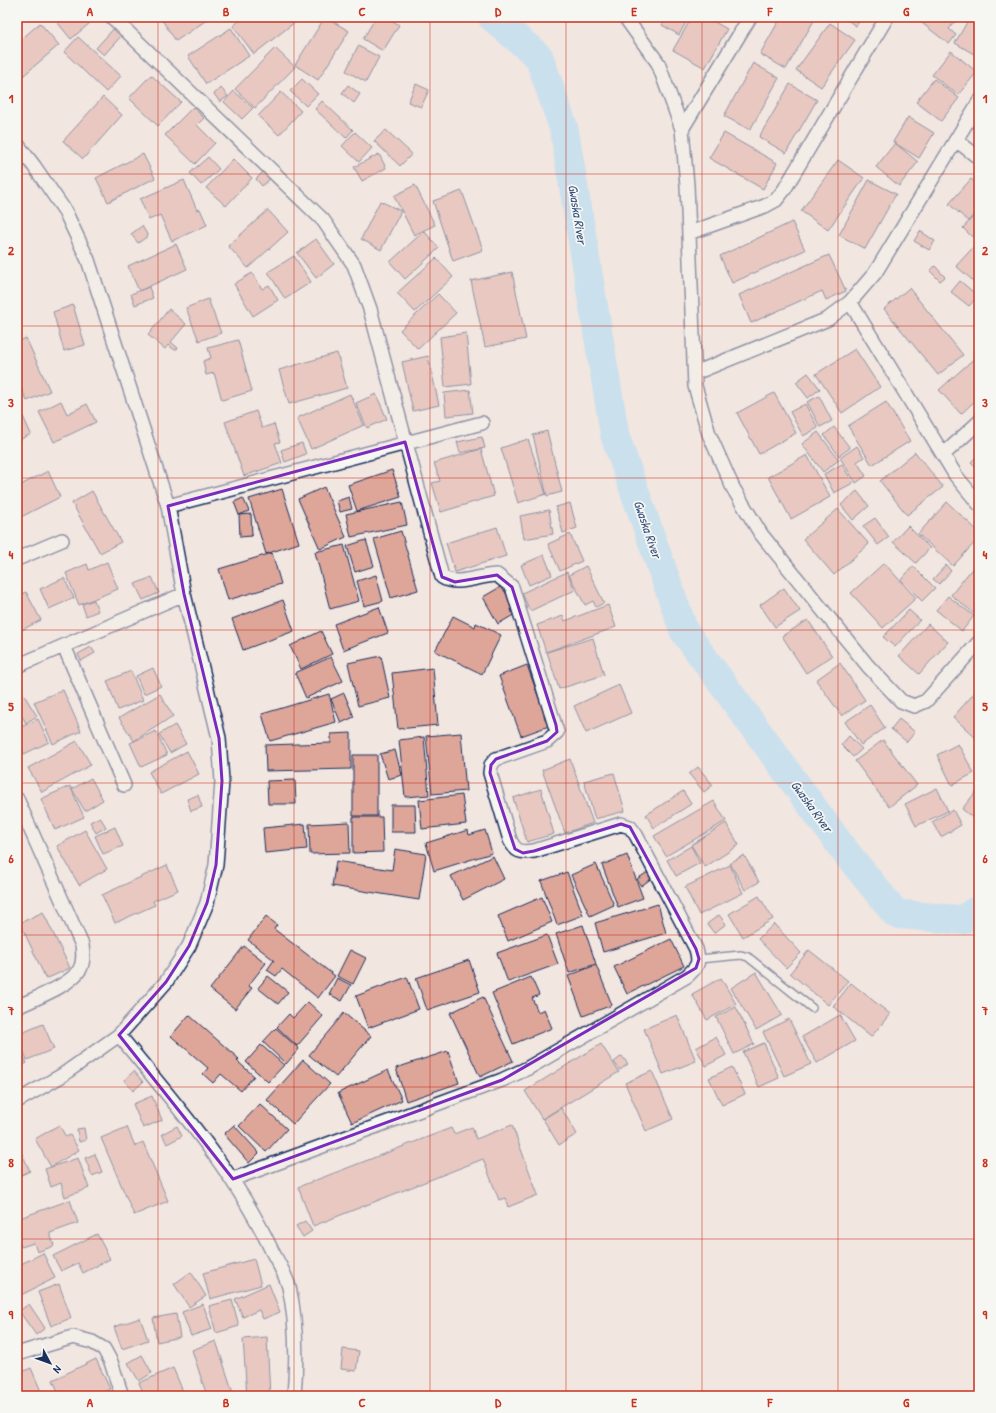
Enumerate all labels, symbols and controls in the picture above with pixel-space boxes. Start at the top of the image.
text: A [87,2,94,20]
text: B [223,2,230,20]
text: C [358,2,366,20]
text: D [495,2,502,20]
text: E [631,2,637,20]
text: F [767,2,774,20]
text: G [903,2,910,20]
text: 1 [9,89,14,107]
text: 1 [983,89,988,107]
water label: Gwaska River [564,183,592,247]
text: 2 [8,241,15,259]
text: 2 [982,241,989,259]
text: 3 [8,393,14,411]
text: 3 [982,393,988,411]
water label: Gwaska River [630,498,667,562]
text: 4 [9,545,14,563]
text: 4 [983,545,988,563]
text: 5 [8,697,14,715]
text: 5 [982,697,988,715]
water label: Gwaska River [787,776,838,837]
text: 6 [8,849,14,867]
text: 6 [982,849,988,867]
text: 7 [7,1001,15,1019]
text: 7 [981,1001,989,1019]
text: 8 [8,1153,14,1171]
text: 8 [982,1153,988,1171]
text: 9 [9,1305,14,1323]
text: 9 [983,1305,988,1323]
north arrow [30,1343,70,1383]
text: N [50,1363,65,1376]
text: A [87,1393,94,1411]
text: B [223,1393,230,1411]
text: C [358,1393,366,1411]
text: D [495,1393,502,1411]
text: E [631,1393,637,1411]
text: F [767,1393,774,1411]
text: G [903,1393,910,1411]

